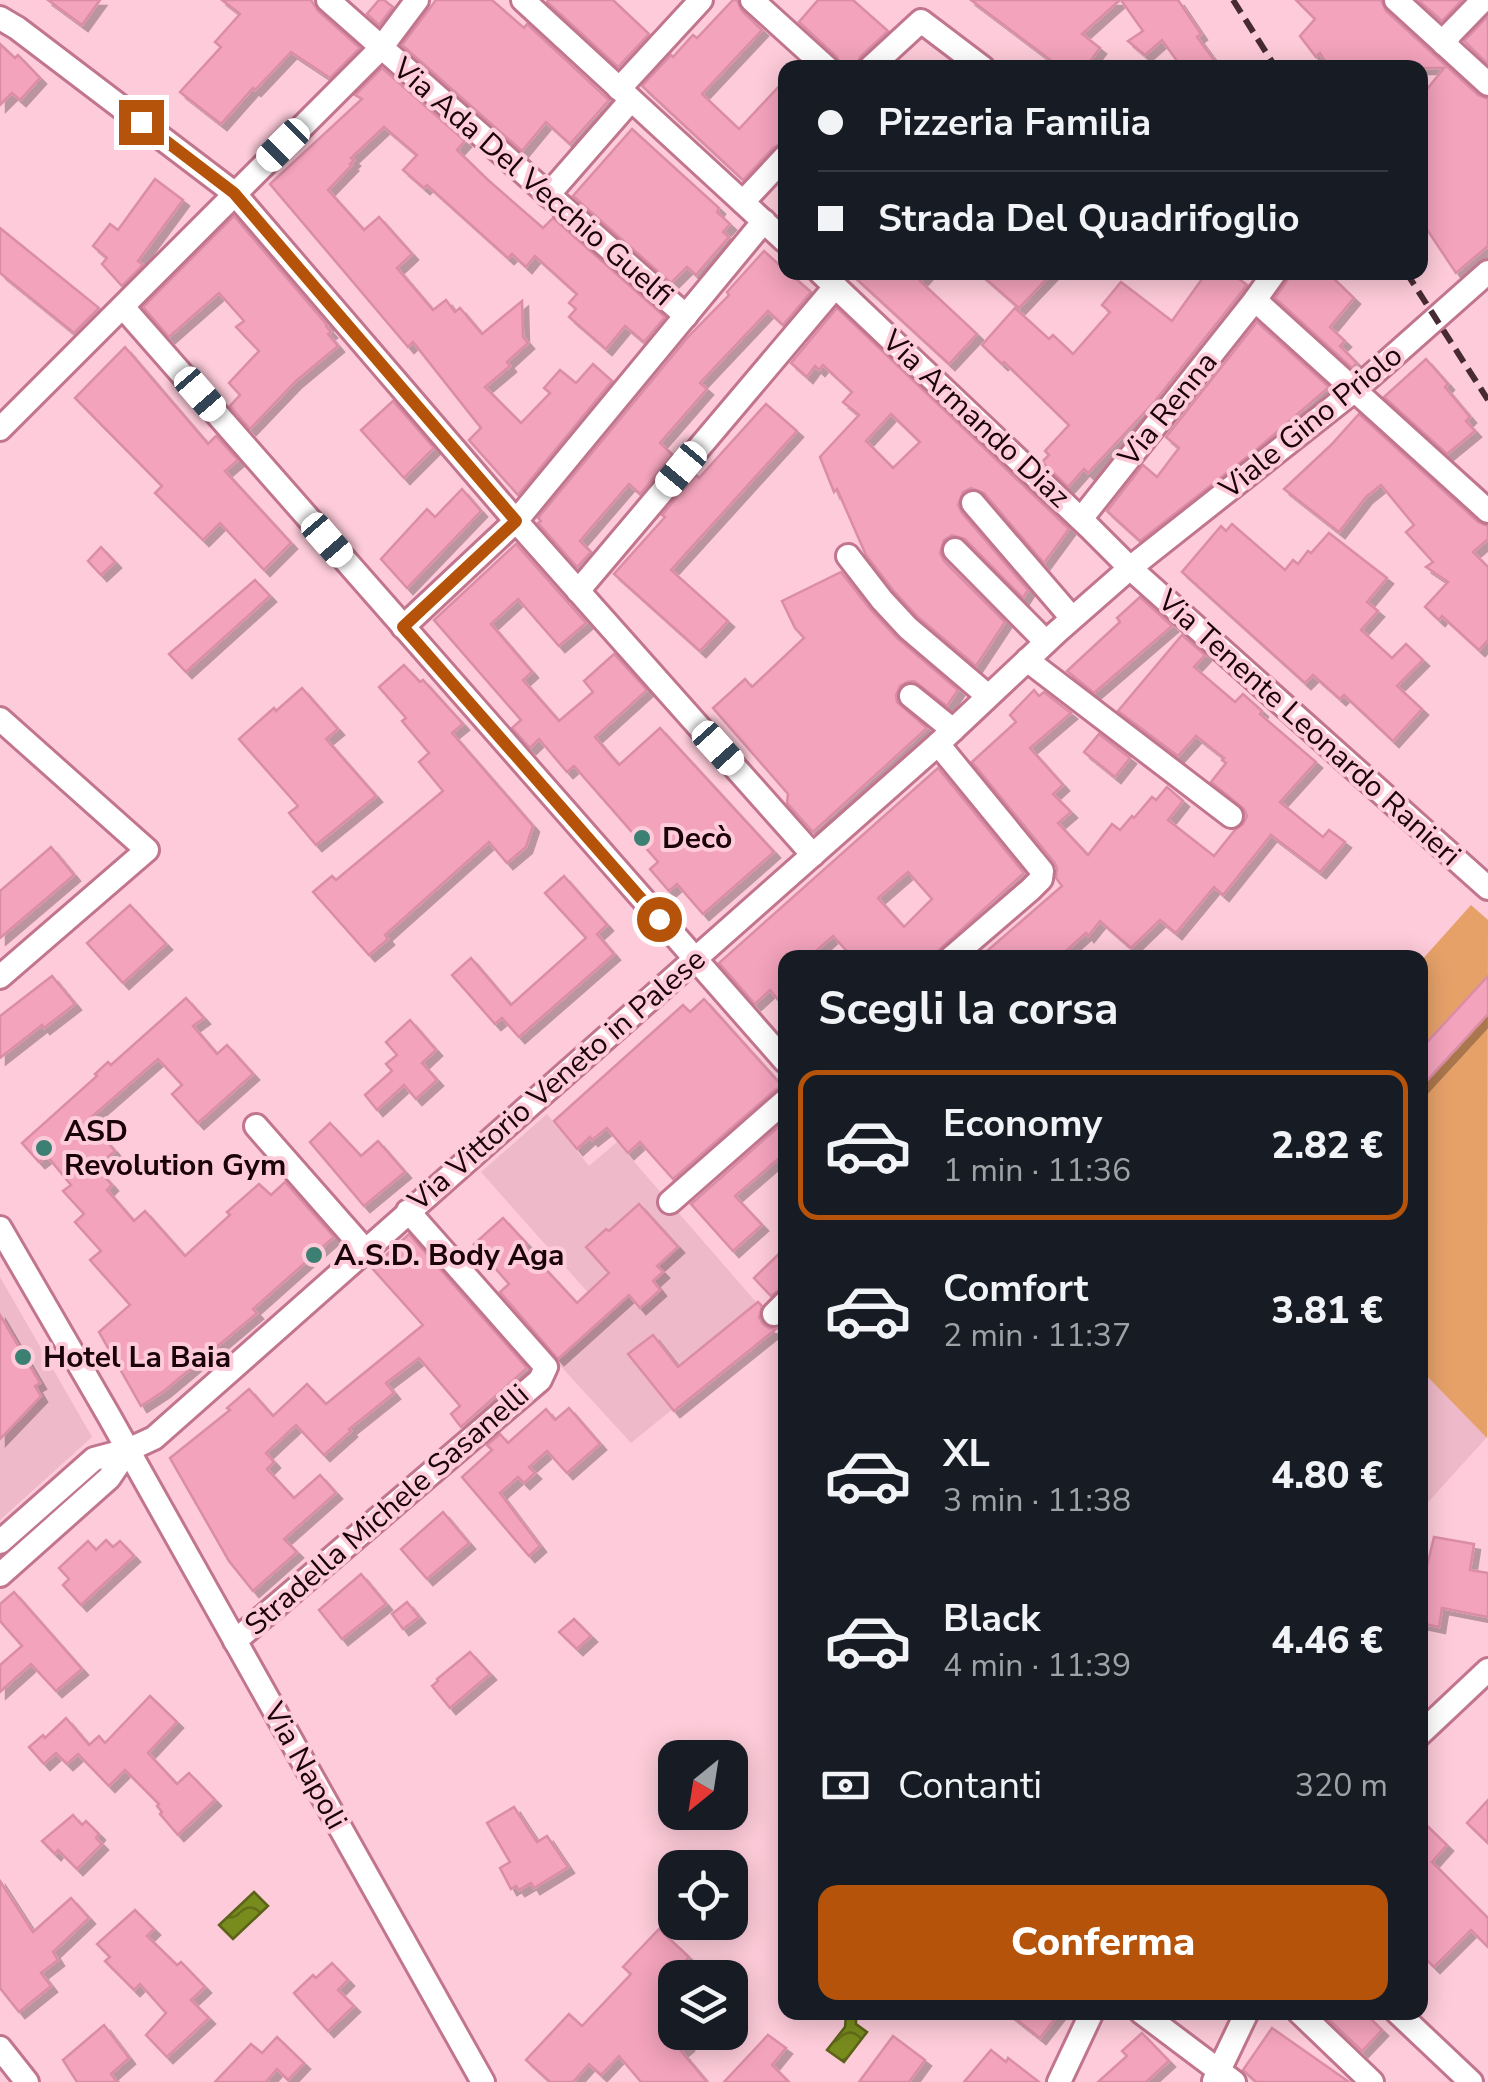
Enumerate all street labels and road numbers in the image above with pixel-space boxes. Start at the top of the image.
street label: Via Ada Del Vecchio Guelfi [383,48,682,315]
street label: Via Armando Diaz [872,320,1079,517]
street label: Viale Gino Priolo [1210,335,1411,509]
street label: Via Renna [1108,343,1227,476]
street label: Via Tenente Leonardo Ranieri [1148,580,1469,875]
street label: Via Vittorio Veneto in Palese [399,939,714,1221]
street label: Stradella Michele Sasanelli [236,1375,538,1645]
street label: Via Napoli [253,1694,357,1837]

